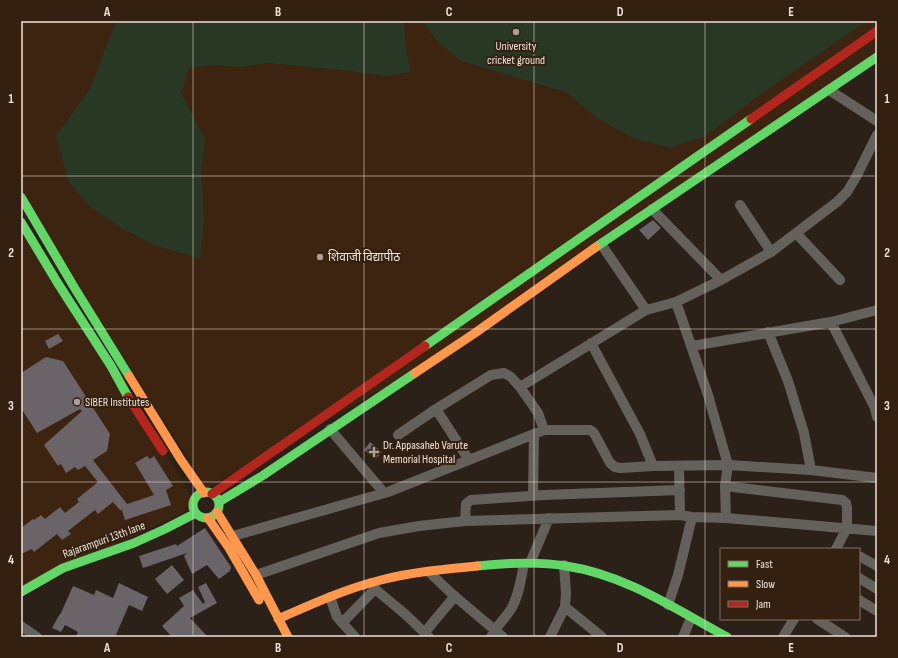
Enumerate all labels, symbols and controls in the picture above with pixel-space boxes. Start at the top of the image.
text: A [103,4,111,20]
text: B [275,4,281,20]
text: C [446,4,453,20]
text: D [617,4,624,20]
text: E [788,4,794,20]
marker: University cricket ground [511,27,521,37]
place label: University cricket ground [487,39,545,68]
text: 1 [8,91,14,107]
text: 1 [884,91,890,107]
text: 2 [8,245,14,261]
text: 2 [884,245,890,261]
place label: शिवाजी विद्यापीठ [328,249,401,265]
marker: शिवाजी विद्यापीठ [315,252,325,262]
place label: SIBER Institutes [85,395,149,410]
marker: SIBER Institutes [72,397,82,407]
text: 3 [8,398,14,414]
text: 3 [884,398,890,414]
place label: Dr. Appasaheb Varute Memorial Hospital [383,438,468,467]
marker: Dr. Appasaheb Varute Memorial Hospital [368,446,380,458]
street label: Rajarampuri 13th lane [61,518,147,562]
legend [720,548,860,620]
text: 4 [8,552,14,568]
text: 4 [884,552,890,568]
text: Fast [756,557,773,572]
text: Slow [756,577,775,592]
text: Jam [755,597,771,612]
text: A [103,640,111,656]
text: B [275,640,281,656]
text: C [446,640,453,656]
text: D [617,640,624,656]
text: E [788,640,794,656]

